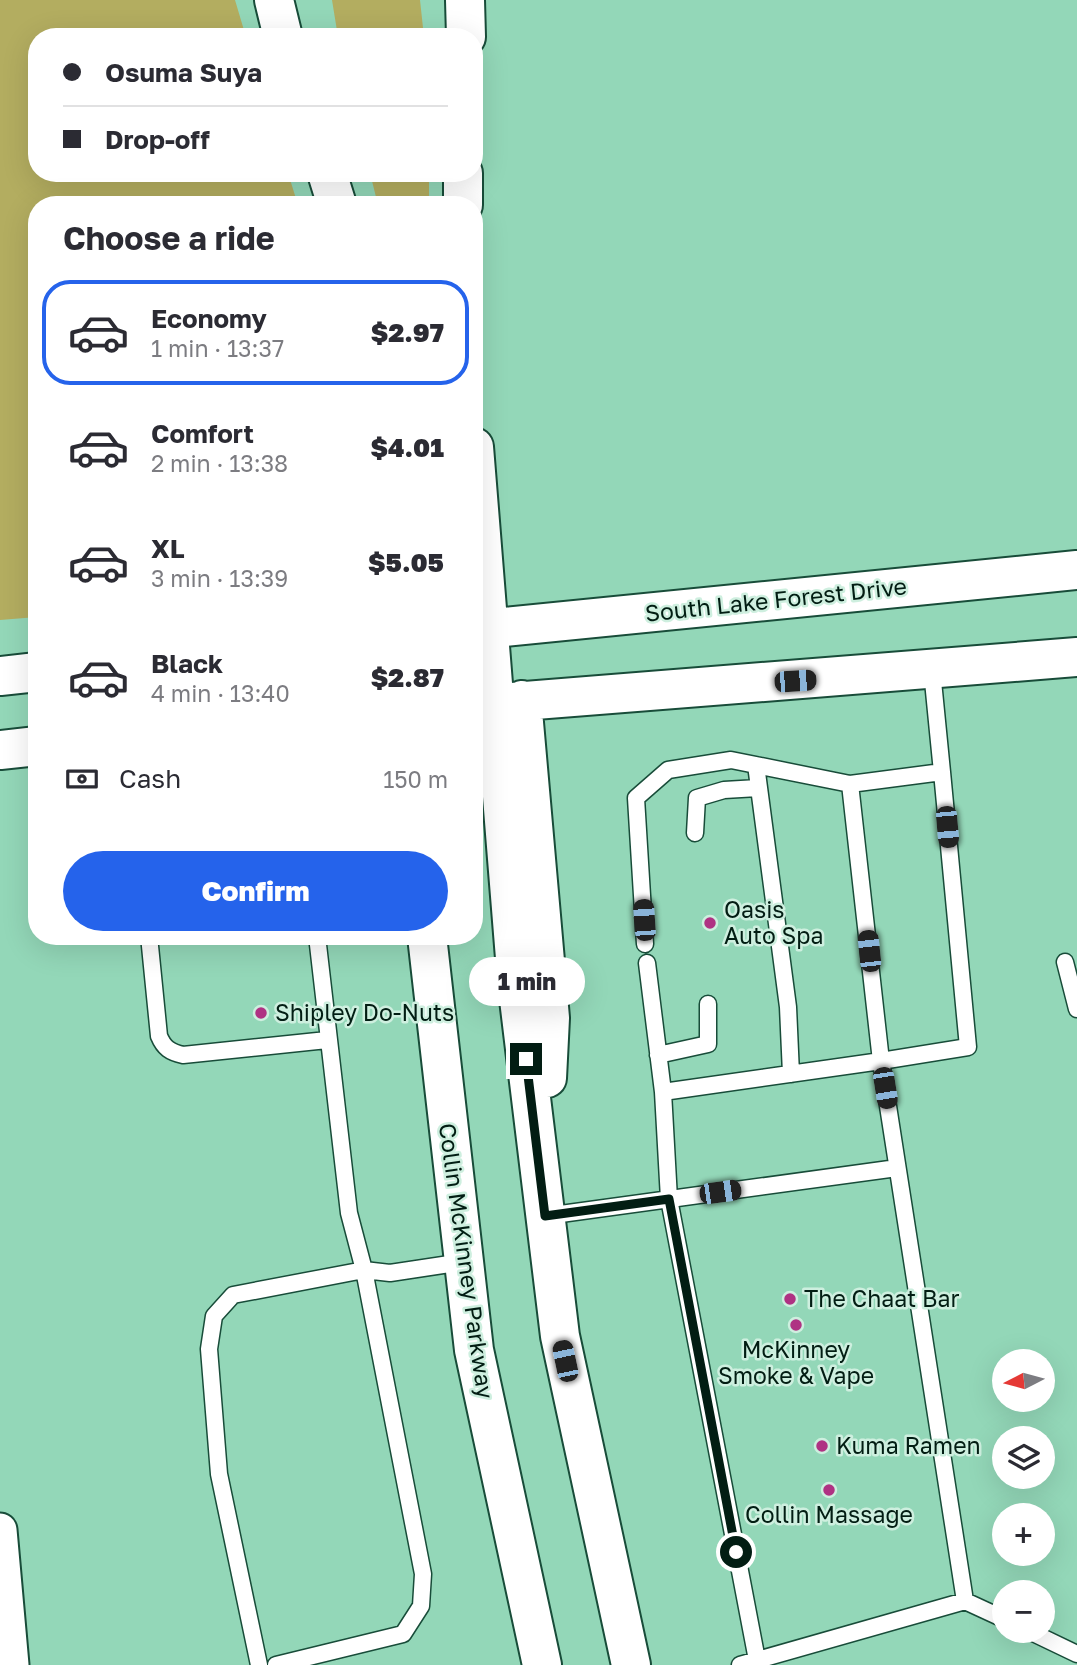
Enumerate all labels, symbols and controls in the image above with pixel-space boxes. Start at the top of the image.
text: Osuma Suya [105,57,262,88]
text: Drop-off [105,124,210,155]
text: Choose a ride [63,219,275,257]
icon: car [67,301,130,364]
text: Economy [151,303,267,334]
text: $2.97 [371,317,444,348]
text: 1 min · 13:37 [151,334,284,362]
icon: car [67,416,130,479]
text: Comfort [151,418,254,449]
text: $4.01 [371,432,444,463]
text: 2 min · 13:38 [151,449,288,477]
icon: car [67,531,130,594]
text: XL [151,533,185,564]
text: $5.05 [368,547,444,578]
text: 3 min · 13:39 [151,564,288,592]
street label: South Lake Forest Drive [644,571,908,627]
icon: car [67,646,130,709]
text: Black [151,648,223,679]
text: $2.87 [371,662,444,693]
car [774,669,817,693]
text: 4 min · 13:40 [151,679,290,707]
icon: cash [63,760,101,798]
text: Cash [119,763,181,794]
text: 150 m [383,765,448,793]
car [935,805,960,849]
button: Confirm [63,851,448,931]
place label: Oasis Auto Spa [724,895,823,949]
car [633,898,656,942]
marker: Oasis Auto Spa [702,915,718,931]
car [857,929,882,973]
callout: 1 min [468,958,584,1006]
text: 1 min [498,967,556,995]
place label: Shipley Do-Nuts [275,998,454,1026]
marker: Shipley Do-Nuts [253,1005,269,1021]
route end [510,1043,542,1075]
car [872,1066,899,1110]
street label: Collin McKinney Parkway [434,1121,500,1401]
car [698,1179,743,1205]
place label: The Chaat Bar [804,1284,959,1312]
marker: The Chaat Bar [782,1291,798,1307]
marker: McKinney Smoke & Vape [788,1317,804,1333]
place label: McKinney Smoke & Vape [718,1335,874,1389]
car [551,1338,580,1384]
north arrow [992,1349,1055,1412]
map controls [992,1349,1055,1643]
button: layers [992,1426,1055,1489]
place label: Kuma Ramen [836,1431,981,1459]
marker: Kuma Ramen [814,1438,830,1454]
marker: Collin Massage [821,1482,837,1498]
place label: Collin Massage [745,1500,913,1528]
button: + [992,1503,1055,1566]
route start [720,1536,752,1568]
button: − [992,1580,1055,1643]

